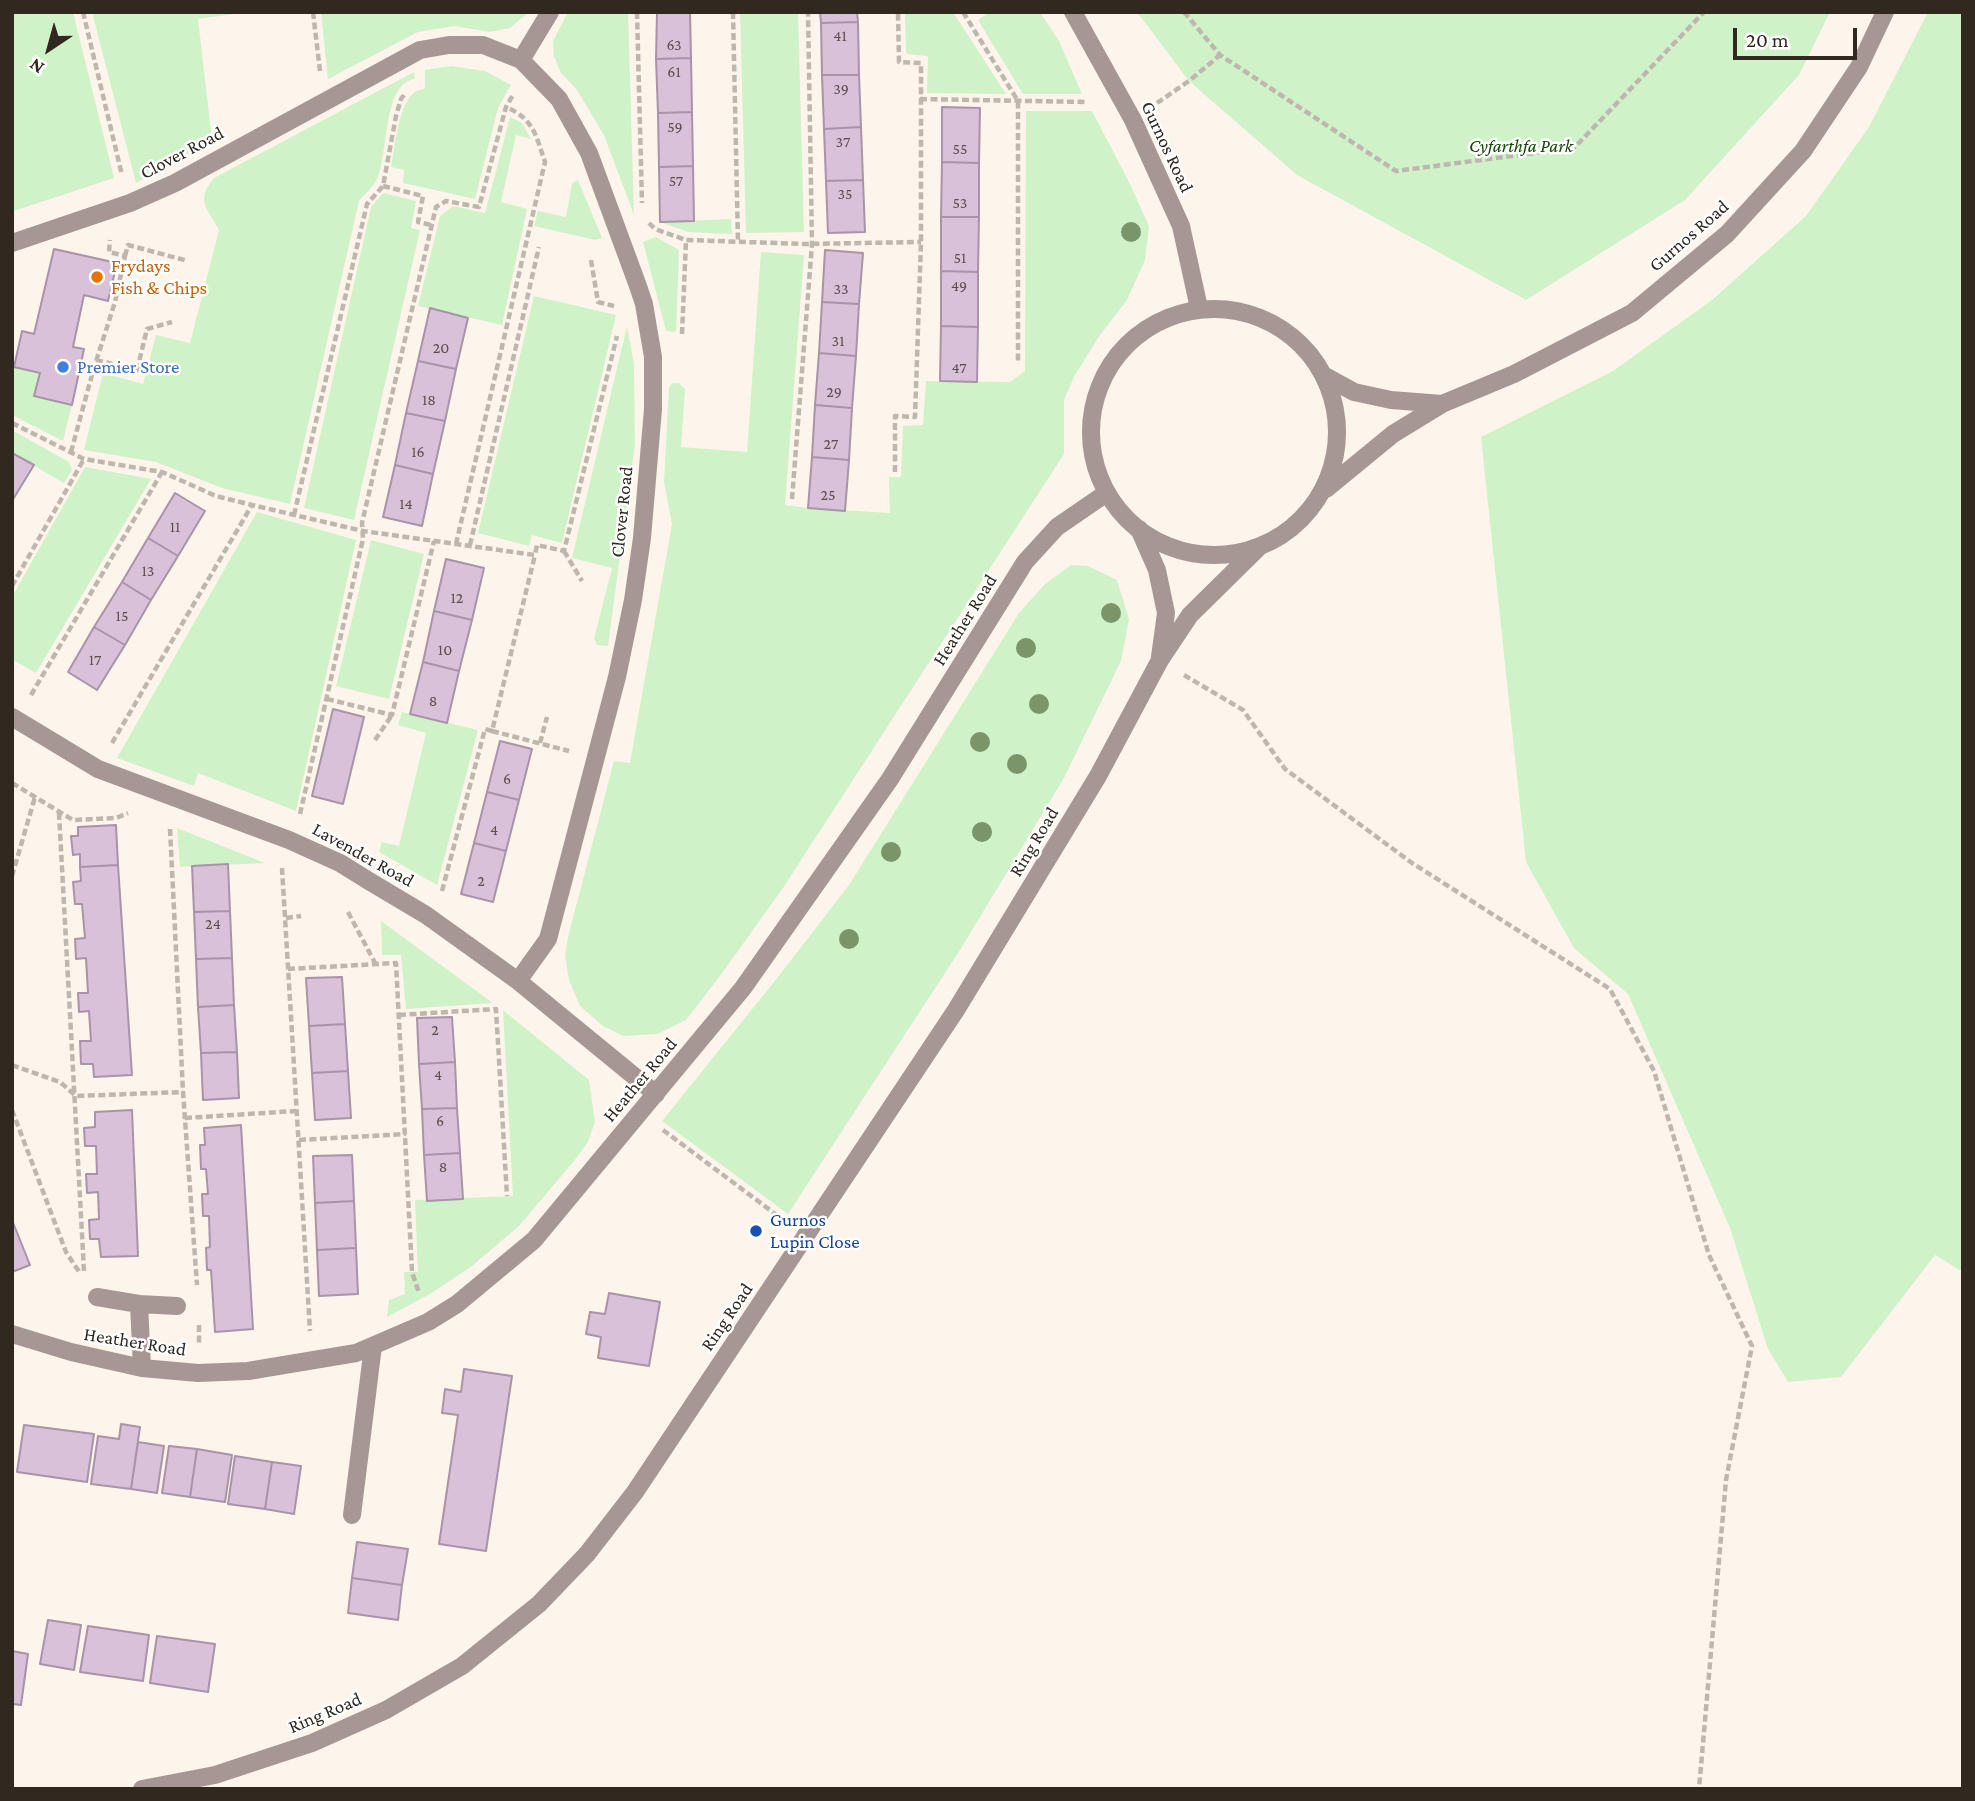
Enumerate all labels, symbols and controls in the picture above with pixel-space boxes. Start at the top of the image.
north arrow [14,14,84,84]
scale bar [1737,14,1861,58]
house number: 41 [833,26,847,46]
text: 20 m [1746,28,1789,52]
house number: 63 [666,35,682,55]
text: N [25,54,48,79]
house number: 61 [667,62,681,82]
house number: 39 [833,79,849,99]
street label: Gurnos Road [1136,98,1198,196]
house number: 59 [667,117,683,137]
street label: Clover Road [136,121,228,185]
house number: 37 [836,132,850,152]
park label: Cyfarthfa Park [1469,135,1573,157]
house number: 55 [953,139,967,159]
house number: 57 [669,171,683,191]
house number: 35 [837,184,853,204]
house number: 53 [953,193,967,213]
street label: Gurnos Road [1645,195,1733,277]
house number: 51 [954,248,966,268]
place label: Frydays Fish & Chips [111,255,207,299]
marker: Frydays Fish & Chips [89,269,105,285]
house number: 49 [951,276,967,296]
house number: 33 [833,279,849,299]
house number: 31 [832,331,844,351]
house number: 20 [433,338,449,358]
place label: Premier Store [77,356,179,378]
house number: 47 [951,358,967,378]
marker: Premier Store [55,359,71,375]
house number: 29 [826,382,842,402]
house number: 18 [422,390,436,410]
house number: 27 [824,434,838,454]
house number: 16 [411,442,425,462]
street label: Clover Road [606,465,638,559]
house number: 25 [820,485,836,505]
house number: 14 [399,494,413,514]
house number: 11 [170,517,180,537]
house number: 13 [142,561,154,581]
street label: Heather Road [928,570,1002,670]
house number: 12 [451,588,463,608]
house number: 15 [116,606,128,626]
house number: 10 [438,640,452,660]
house number: 17 [89,650,101,670]
house number: 8 [429,691,437,711]
house number: 6 [503,769,511,789]
street label: Ring Road [1004,803,1064,881]
street label: Lavender Road [308,818,418,892]
house number: 4 [490,820,498,840]
house number: 2 [477,871,485,891]
house number: 24 [205,914,221,934]
house number: 2 [431,1020,439,1040]
street label: Heather Road [598,1033,682,1127]
house number: 4 [434,1065,442,1085]
house number: 6 [436,1111,444,1131]
house number: 8 [439,1157,447,1177]
place label: Gurnos Lupin Close [770,1209,860,1253]
marker: Gurnos Lupin Close [748,1223,764,1239]
street label: Ring Road [696,1279,758,1355]
street label: Heather Road [82,1323,188,1361]
street label: Ring Road [285,1687,365,1739]

